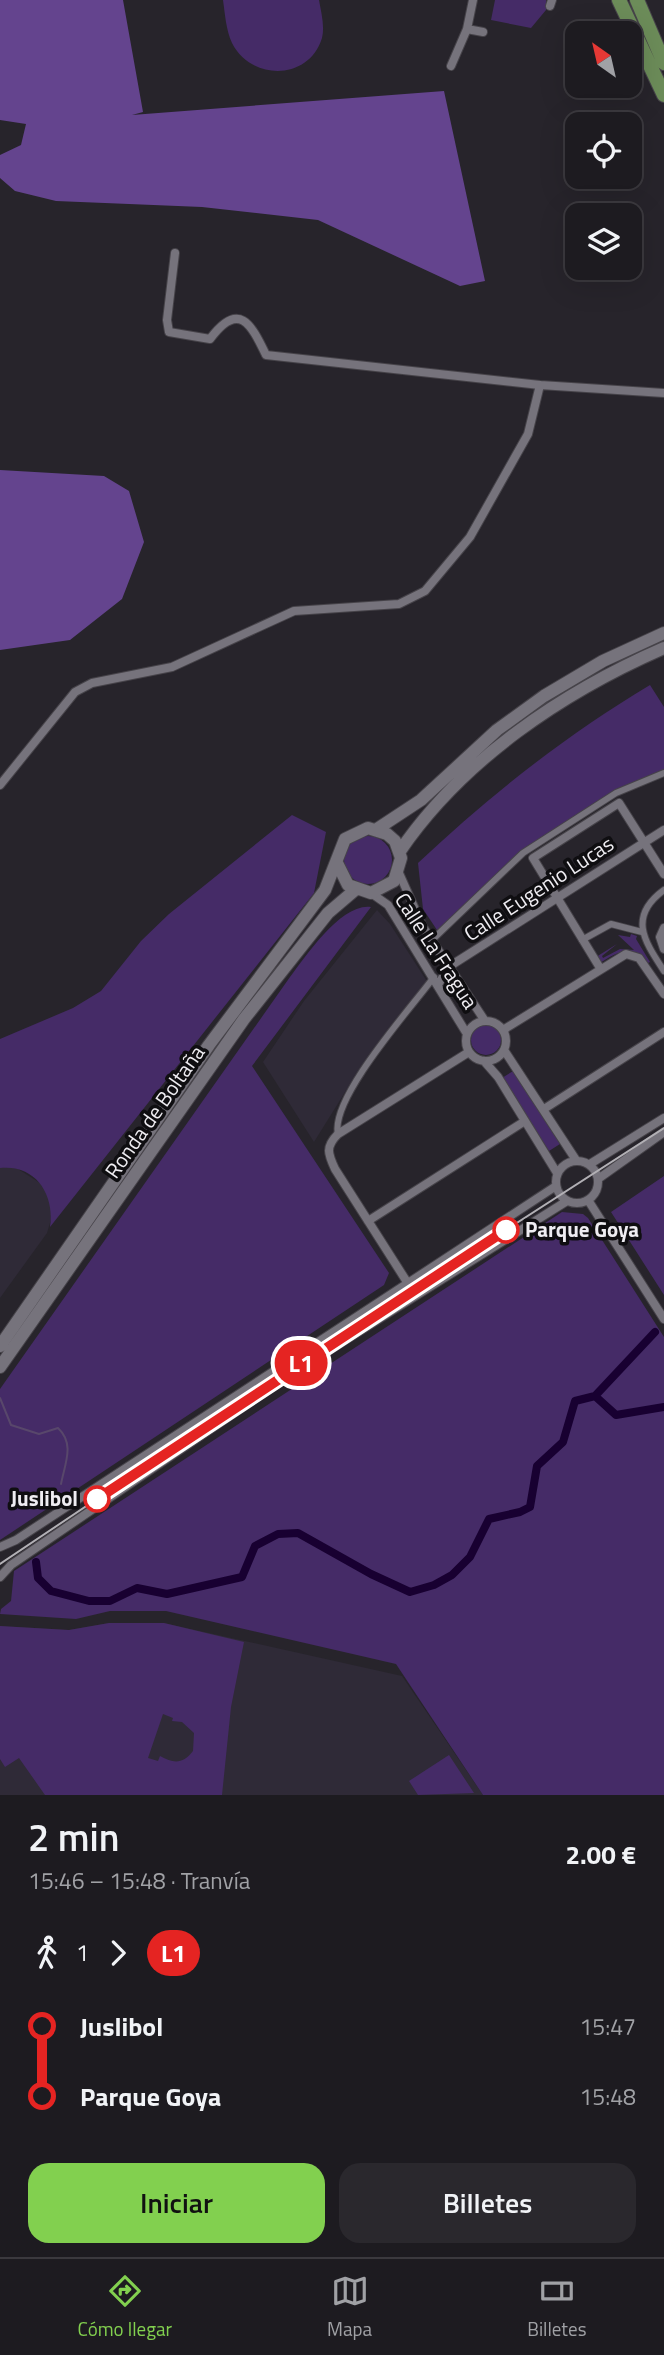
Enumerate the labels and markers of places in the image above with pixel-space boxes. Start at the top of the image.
place label: Parque Goya [525,1213,639,1245]
marker: Parque Goya [493,1217,519,1243]
place label: Juslibol [11,1482,78,1514]
marker: Juslibol [84,1486,110,1512]

